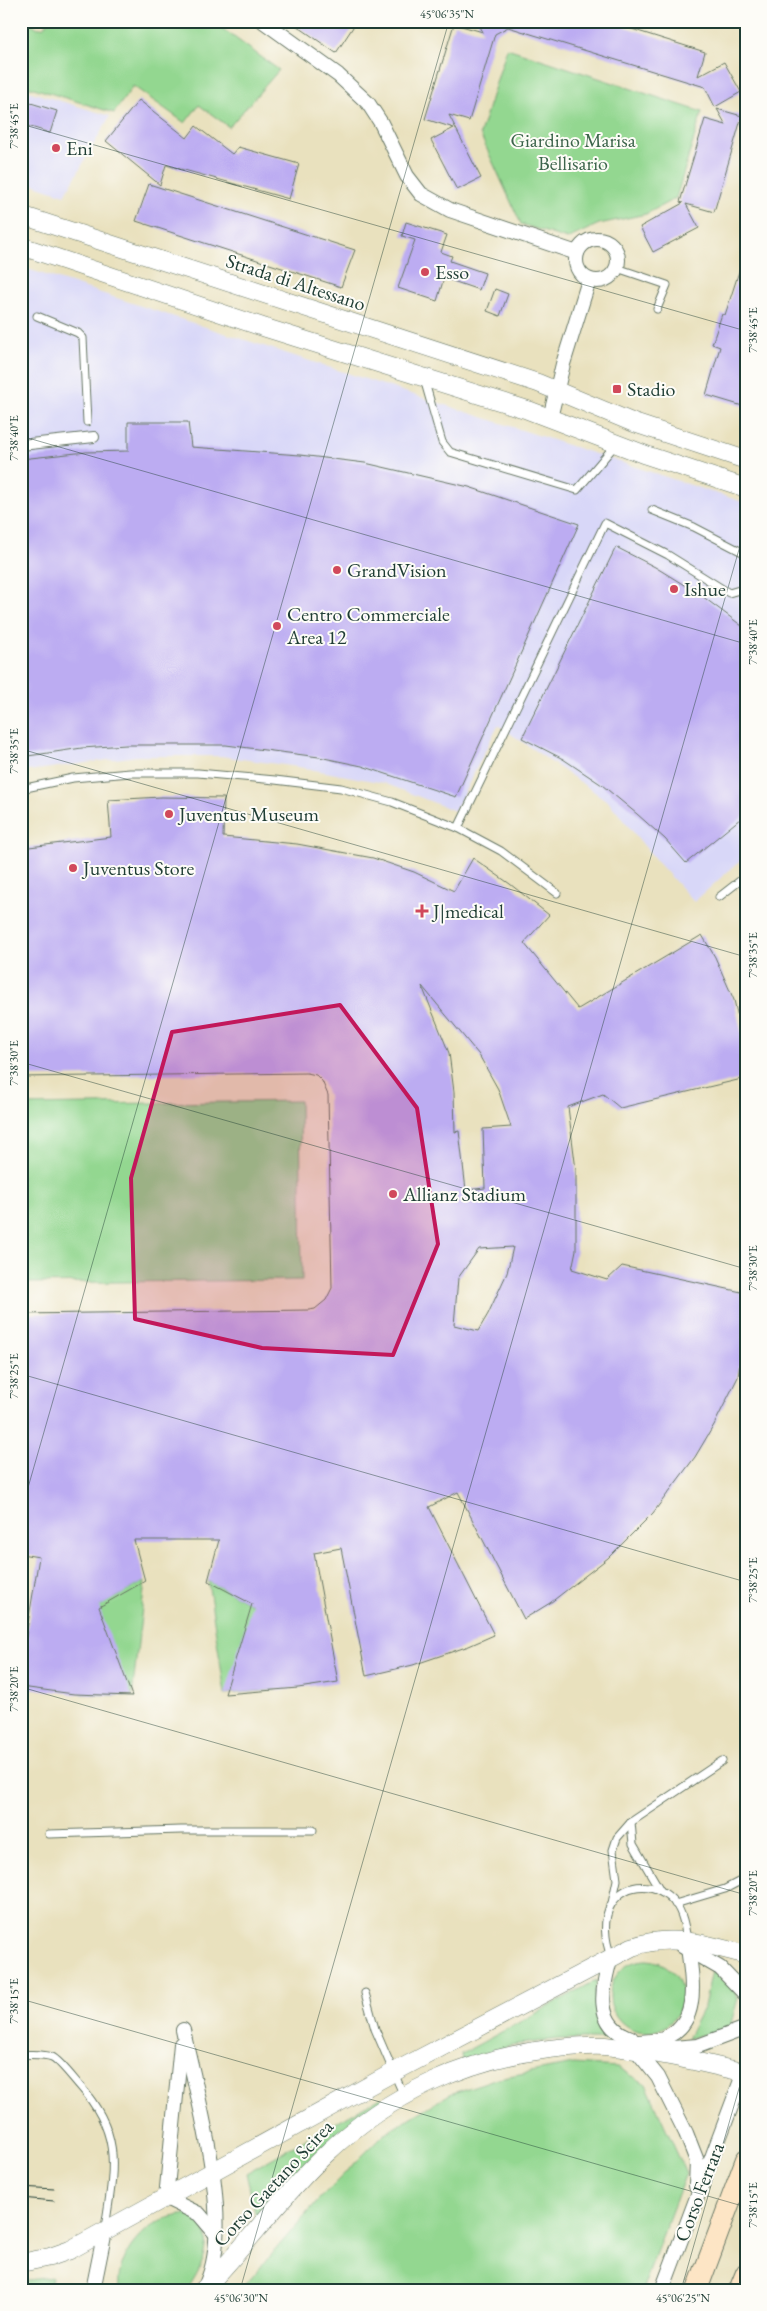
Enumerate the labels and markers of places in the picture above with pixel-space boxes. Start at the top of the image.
place label: Eni [66,135,93,161]
marker: Eni [50,142,62,154]
place label: Esso [435,259,469,285]
marker: Esso [419,266,431,278]
place label: Stadio [627,376,676,402]
marker: Stadio [611,383,623,395]
place label: GrandVision [347,557,447,583]
marker: GrandVision [331,564,343,576]
place label: Ishue [684,576,726,602]
marker: Ishue [668,583,680,595]
place label: Centro Commerciale Area 12 [286,601,450,650]
marker: Centro Commerciale Area 12 [271,620,283,632]
place label: Juventus Museum [177,801,320,827]
marker: Juventus Museum [163,808,175,820]
place label: Juventus Store [81,855,194,881]
marker: Juventus Store [67,862,79,874]
place label: J|medical [431,898,504,924]
marker: J|medical [415,904,429,918]
place label: Allianz Stadium [402,1181,527,1207]
marker: Allianz Stadium [387,1188,399,1200]

